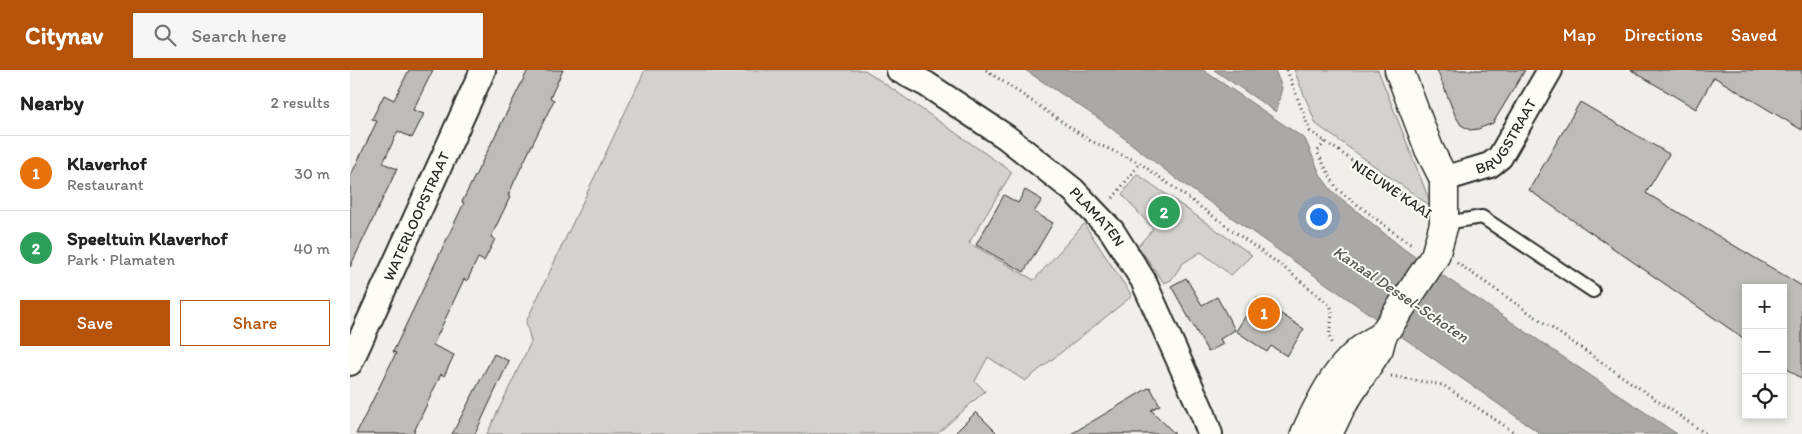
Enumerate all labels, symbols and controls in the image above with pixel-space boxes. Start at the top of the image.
search box [133,13,483,58]
text: Citynav [25,21,103,50]
icon: search [151,21,179,49]
text: Search here [191,24,287,47]
text: Map [1563,24,1596,46]
text: Directions [1624,24,1703,46]
text: Saved [1731,24,1777,46]
text: Nearby [20,90,84,115]
text: 2 results [270,93,330,112]
street label: BRUGSTRAAT [1473,95,1541,178]
street label: WATERLOOPSTRAAT [379,148,454,284]
text: Klaverhof [67,152,147,175]
street label: NIEUWE KAAI [1348,156,1436,222]
text: 1 [32,164,40,183]
text: 30 m [294,164,330,183]
text: Restaurant [67,175,144,194]
street label: PLAMATEN [1066,183,1128,250]
pin: 2 [1148,193,1180,231]
your location [1306,204,1332,230]
text: Speeltuin Klaverhof [67,227,228,250]
text: 2 [32,239,40,258]
text: 40 m [293,239,330,258]
water label: Kanaal Dessel-Schoten [1330,242,1473,347]
text: Park · Plamaten [67,250,175,269]
map controls [1742,284,1787,419]
button: + [1742,284,1787,329]
pin: 1 [1248,294,1280,332]
button: Save [20,300,170,346]
button: Share [180,300,330,346]
button: − [1742,329,1787,374]
button: locate [1742,374,1787,419]

